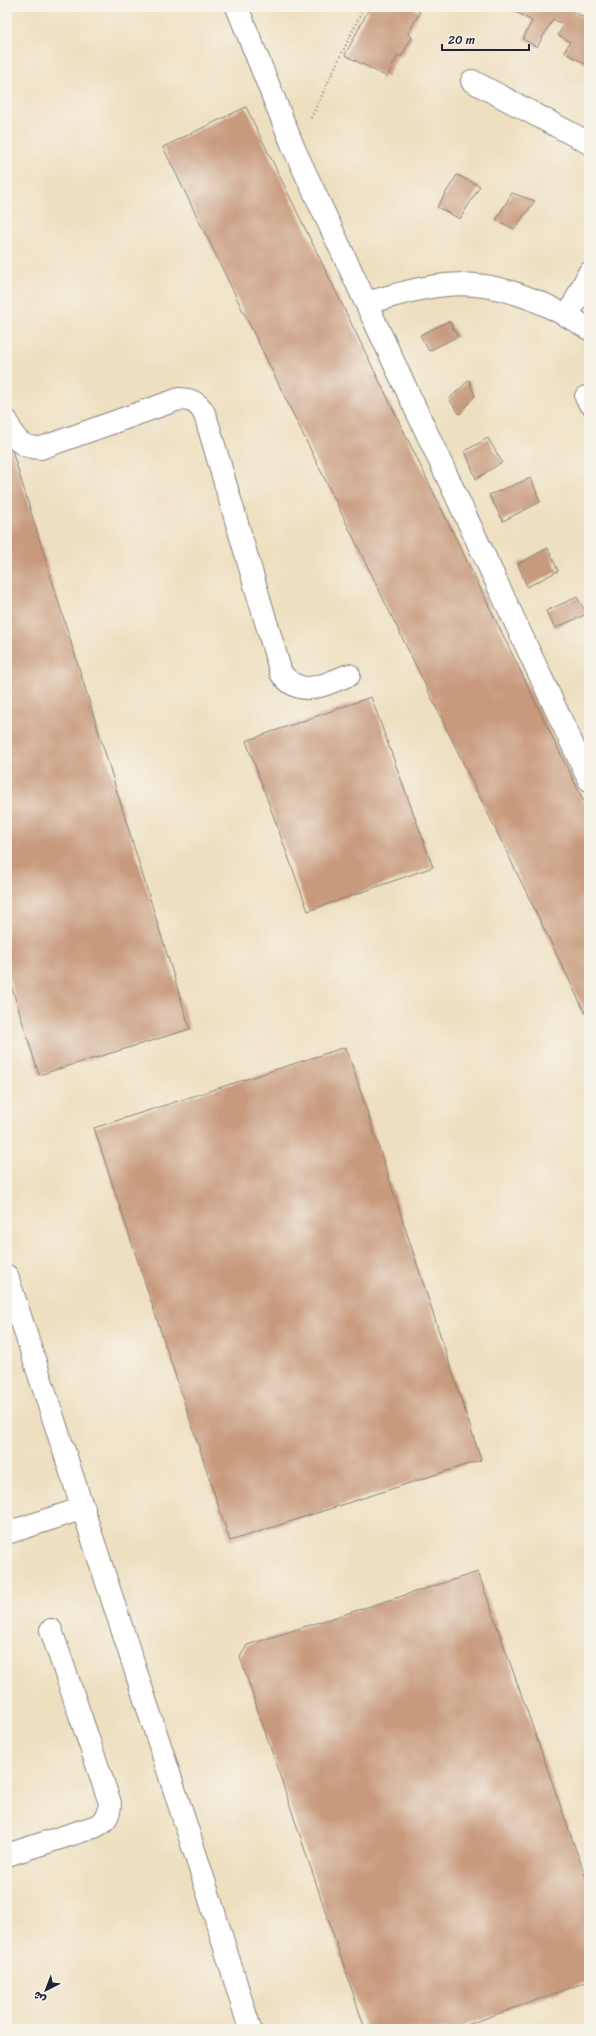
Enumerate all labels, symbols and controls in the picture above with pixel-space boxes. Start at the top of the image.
scale bar [442,26,529,52]
text: 20 m [448,29,475,51]
north arrow [26,1970,66,2010]
text: ش [29,1986,50,2008]

